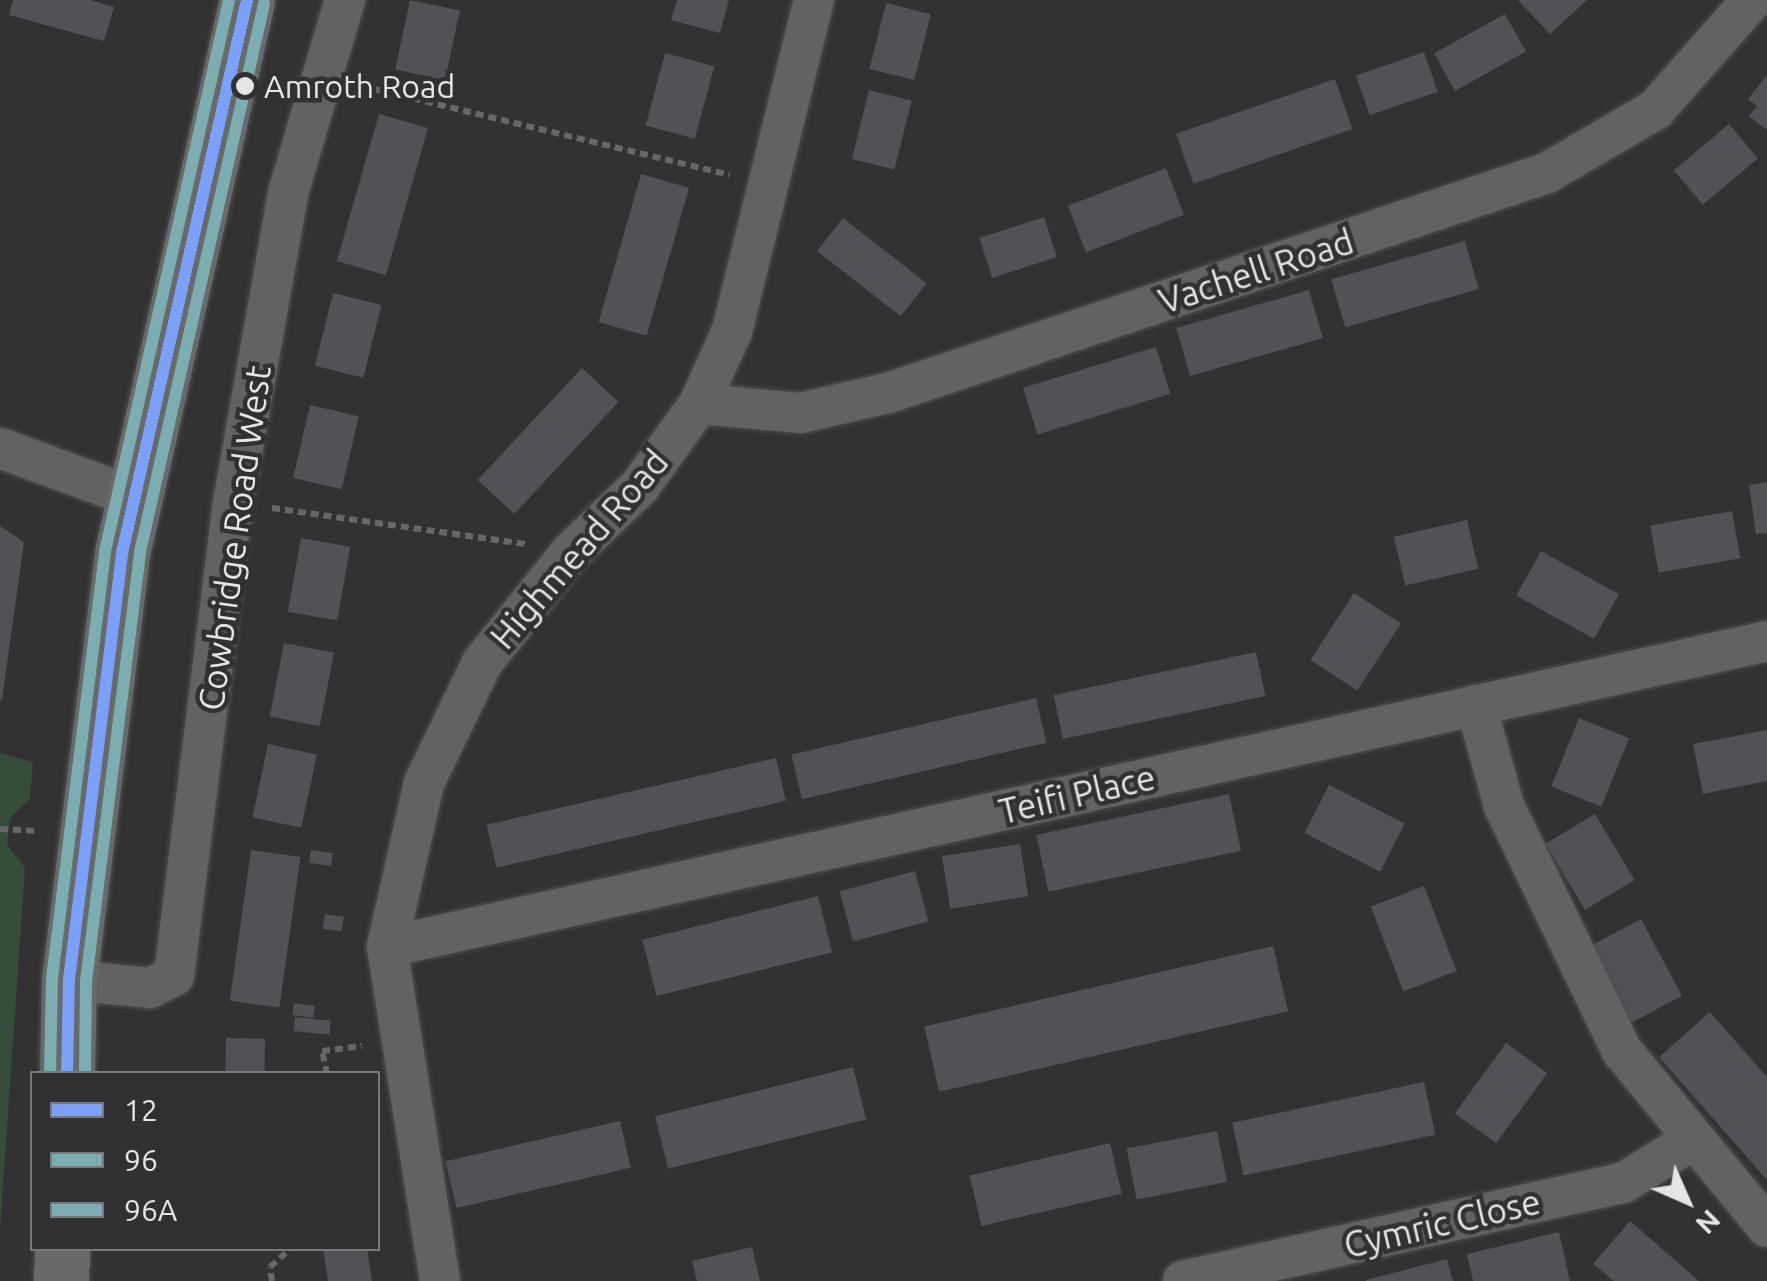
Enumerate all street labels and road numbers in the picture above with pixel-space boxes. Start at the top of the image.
street label: Vachell Road [1153,220,1359,322]
street label: Cowbridge Road West [189,363,279,713]
street label: Highmead Road [481,441,677,657]
street label: Teifi Place [995,756,1159,832]
street label: Cymric Close [1340,1180,1544,1266]

